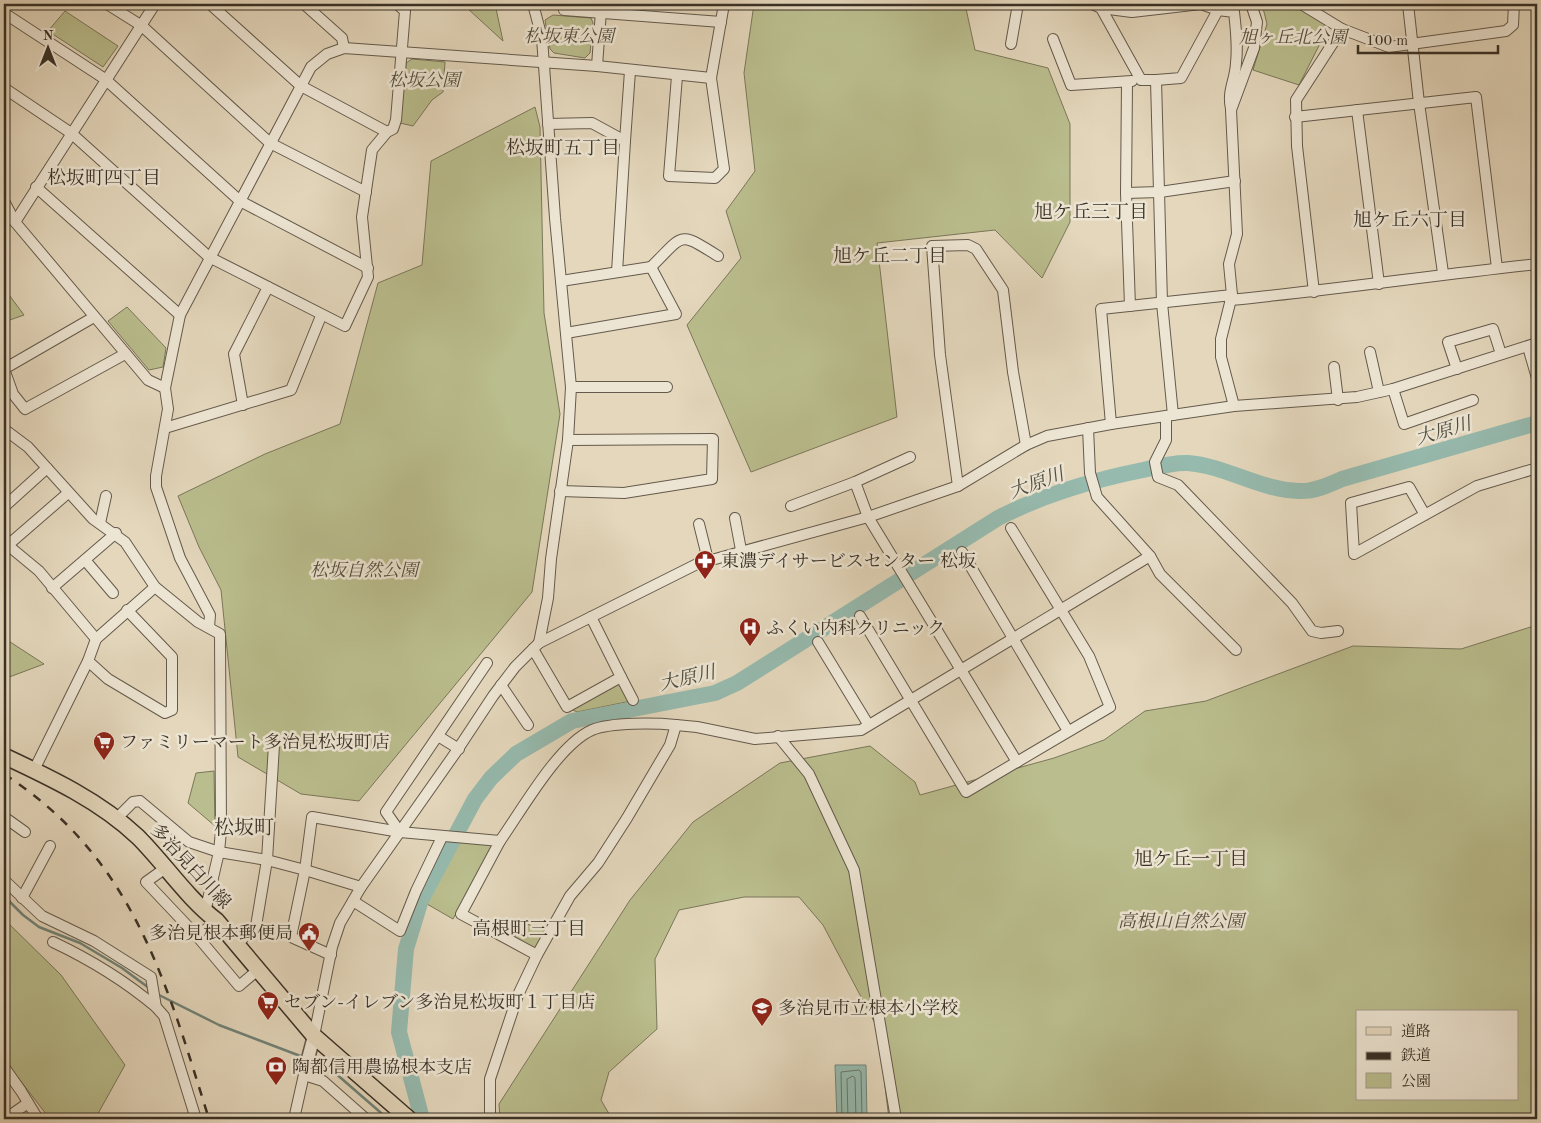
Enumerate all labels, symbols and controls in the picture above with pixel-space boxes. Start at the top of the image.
north arrow [22,22,72,72]
scale bar [1358,22,1498,54]
park label: 松坂東公園 [524,26,617,46]
park label: 旭ヶ丘北公園 [1239,27,1350,47]
text: N [43,29,54,43]
text: 100 m [1366,34,1408,49]
park label: 松坂公園 [388,70,463,90]
district label: 松坂町五丁目 [506,138,620,159]
district label: 松坂町四丁目 [47,168,161,189]
district label: 旭ケ丘三丁目 [1034,202,1148,223]
district label: 旭ケ丘六丁目 [1353,210,1467,231]
district label: 旭ケ丘二丁目 [833,246,947,267]
water label: 大原川 [1413,413,1476,449]
water label: 大原川 [1006,463,1069,503]
pharmacy icon: 東濃デイサービスセンター 松坂 [693,549,717,580]
place label: 東濃デイサービスセンター 松坂 [721,551,976,571]
park label: 松坂自然公園 [310,560,421,580]
hospital icon: ふくい内科クリニック [738,616,762,647]
place label: ふくい内科クリニック [766,618,945,638]
water label: 大原川 [657,661,719,695]
supermarket icon: ファミリーマート多治見松坂町店 [92,730,116,761]
place label: ファミリーマート多治見松坂町店 [120,732,390,752]
district label: 松坂町 [214,817,274,839]
street label: 多治見白川線 [147,820,235,912]
district label: 旭ケ丘一丁目 [1134,849,1248,870]
park label: 高根山自然公園 [1118,911,1247,931]
district label: 高根町三丁目 [472,919,586,940]
public building icon: 多治見根本郵便局 [297,921,321,952]
place label: 多治見根本郵便局 [149,923,293,943]
supermarket icon: セブン-イレブン多治見松坂町１丁目店 [256,990,280,1021]
place label: セブン-イレブン多治見松坂町１丁目店 [284,992,595,1012]
school or university icon: 多治見市立根本小学校 [750,996,774,1027]
place label: 多治見市立根本小学校 [778,998,958,1018]
legend [1356,1010,1518,1100]
text: 道路 [1401,1023,1431,1040]
text: 鉄道 [1401,1047,1431,1064]
bank icon: 陶都信用農協根本支店 [264,1055,288,1086]
place label: 陶都信用農協根本支店 [292,1057,472,1077]
text: 公園 [1401,1073,1431,1090]

